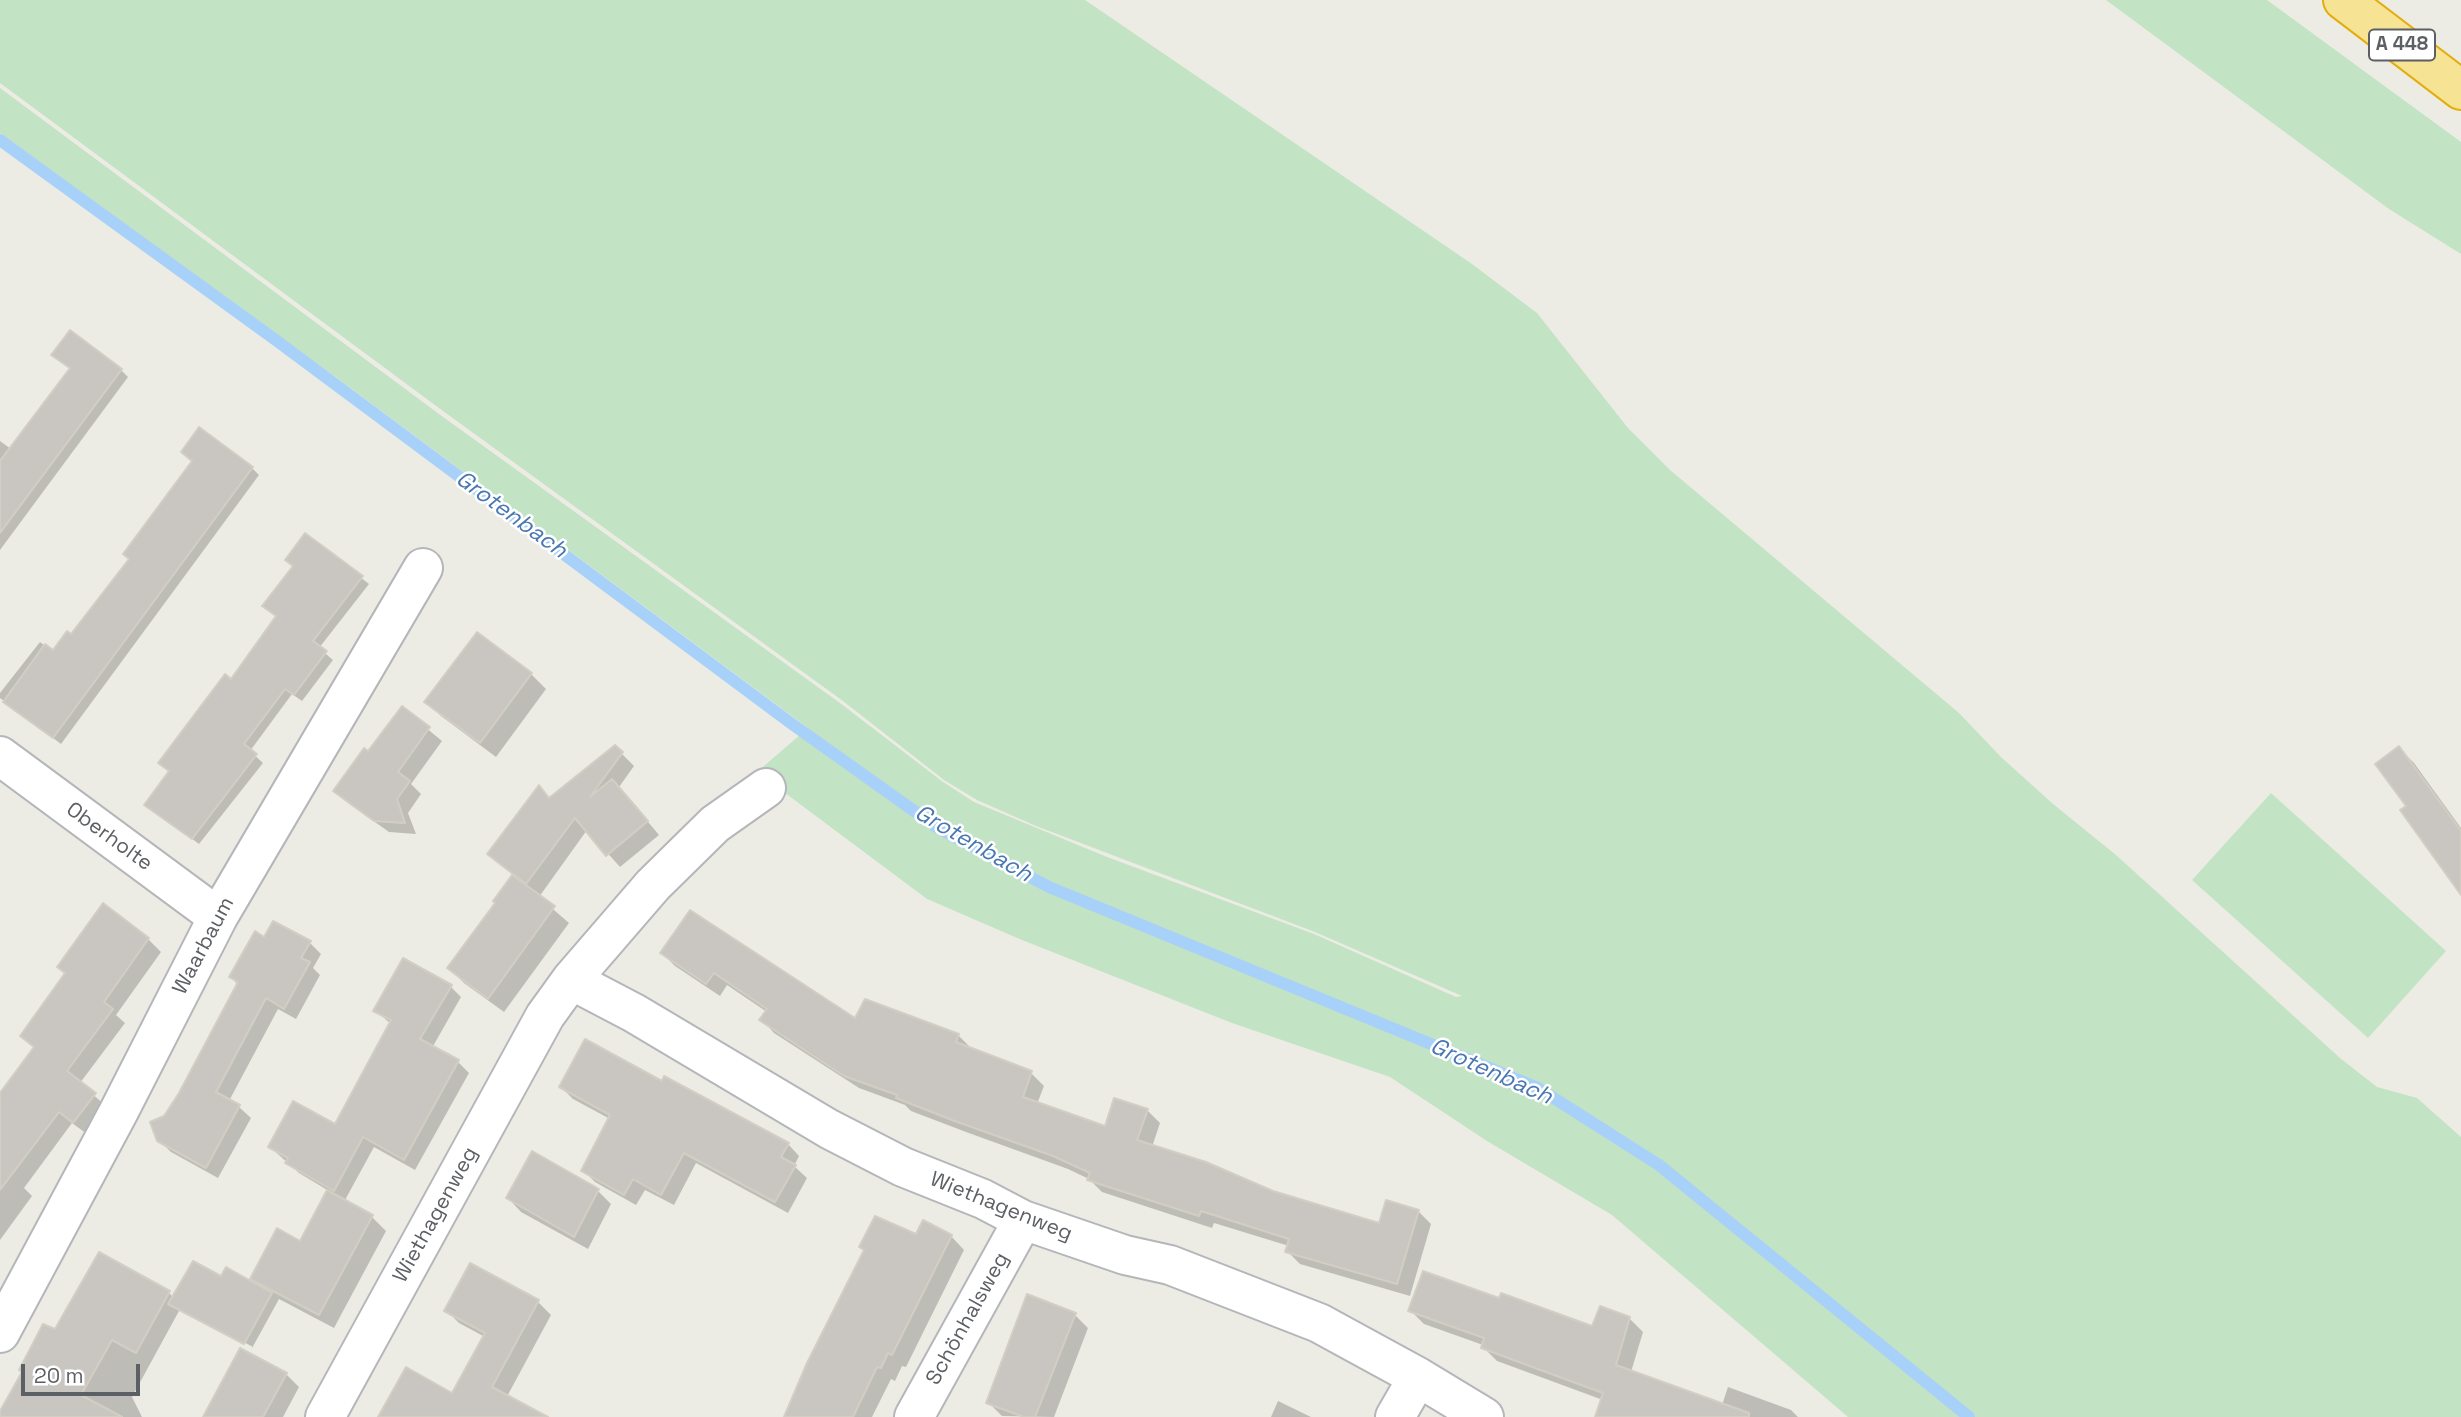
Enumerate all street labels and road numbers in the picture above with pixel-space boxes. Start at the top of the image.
road number: A 448 [2369,30,2435,60]
street label: Oberholte [61,797,157,877]
street label: Waarbaum [168,893,240,999]
street label: Wiethagenweg [388,1143,484,1287]
street label: Wiethagenweg [926,1167,1076,1247]
street label: Schönhalsweg [921,1248,1015,1390]

